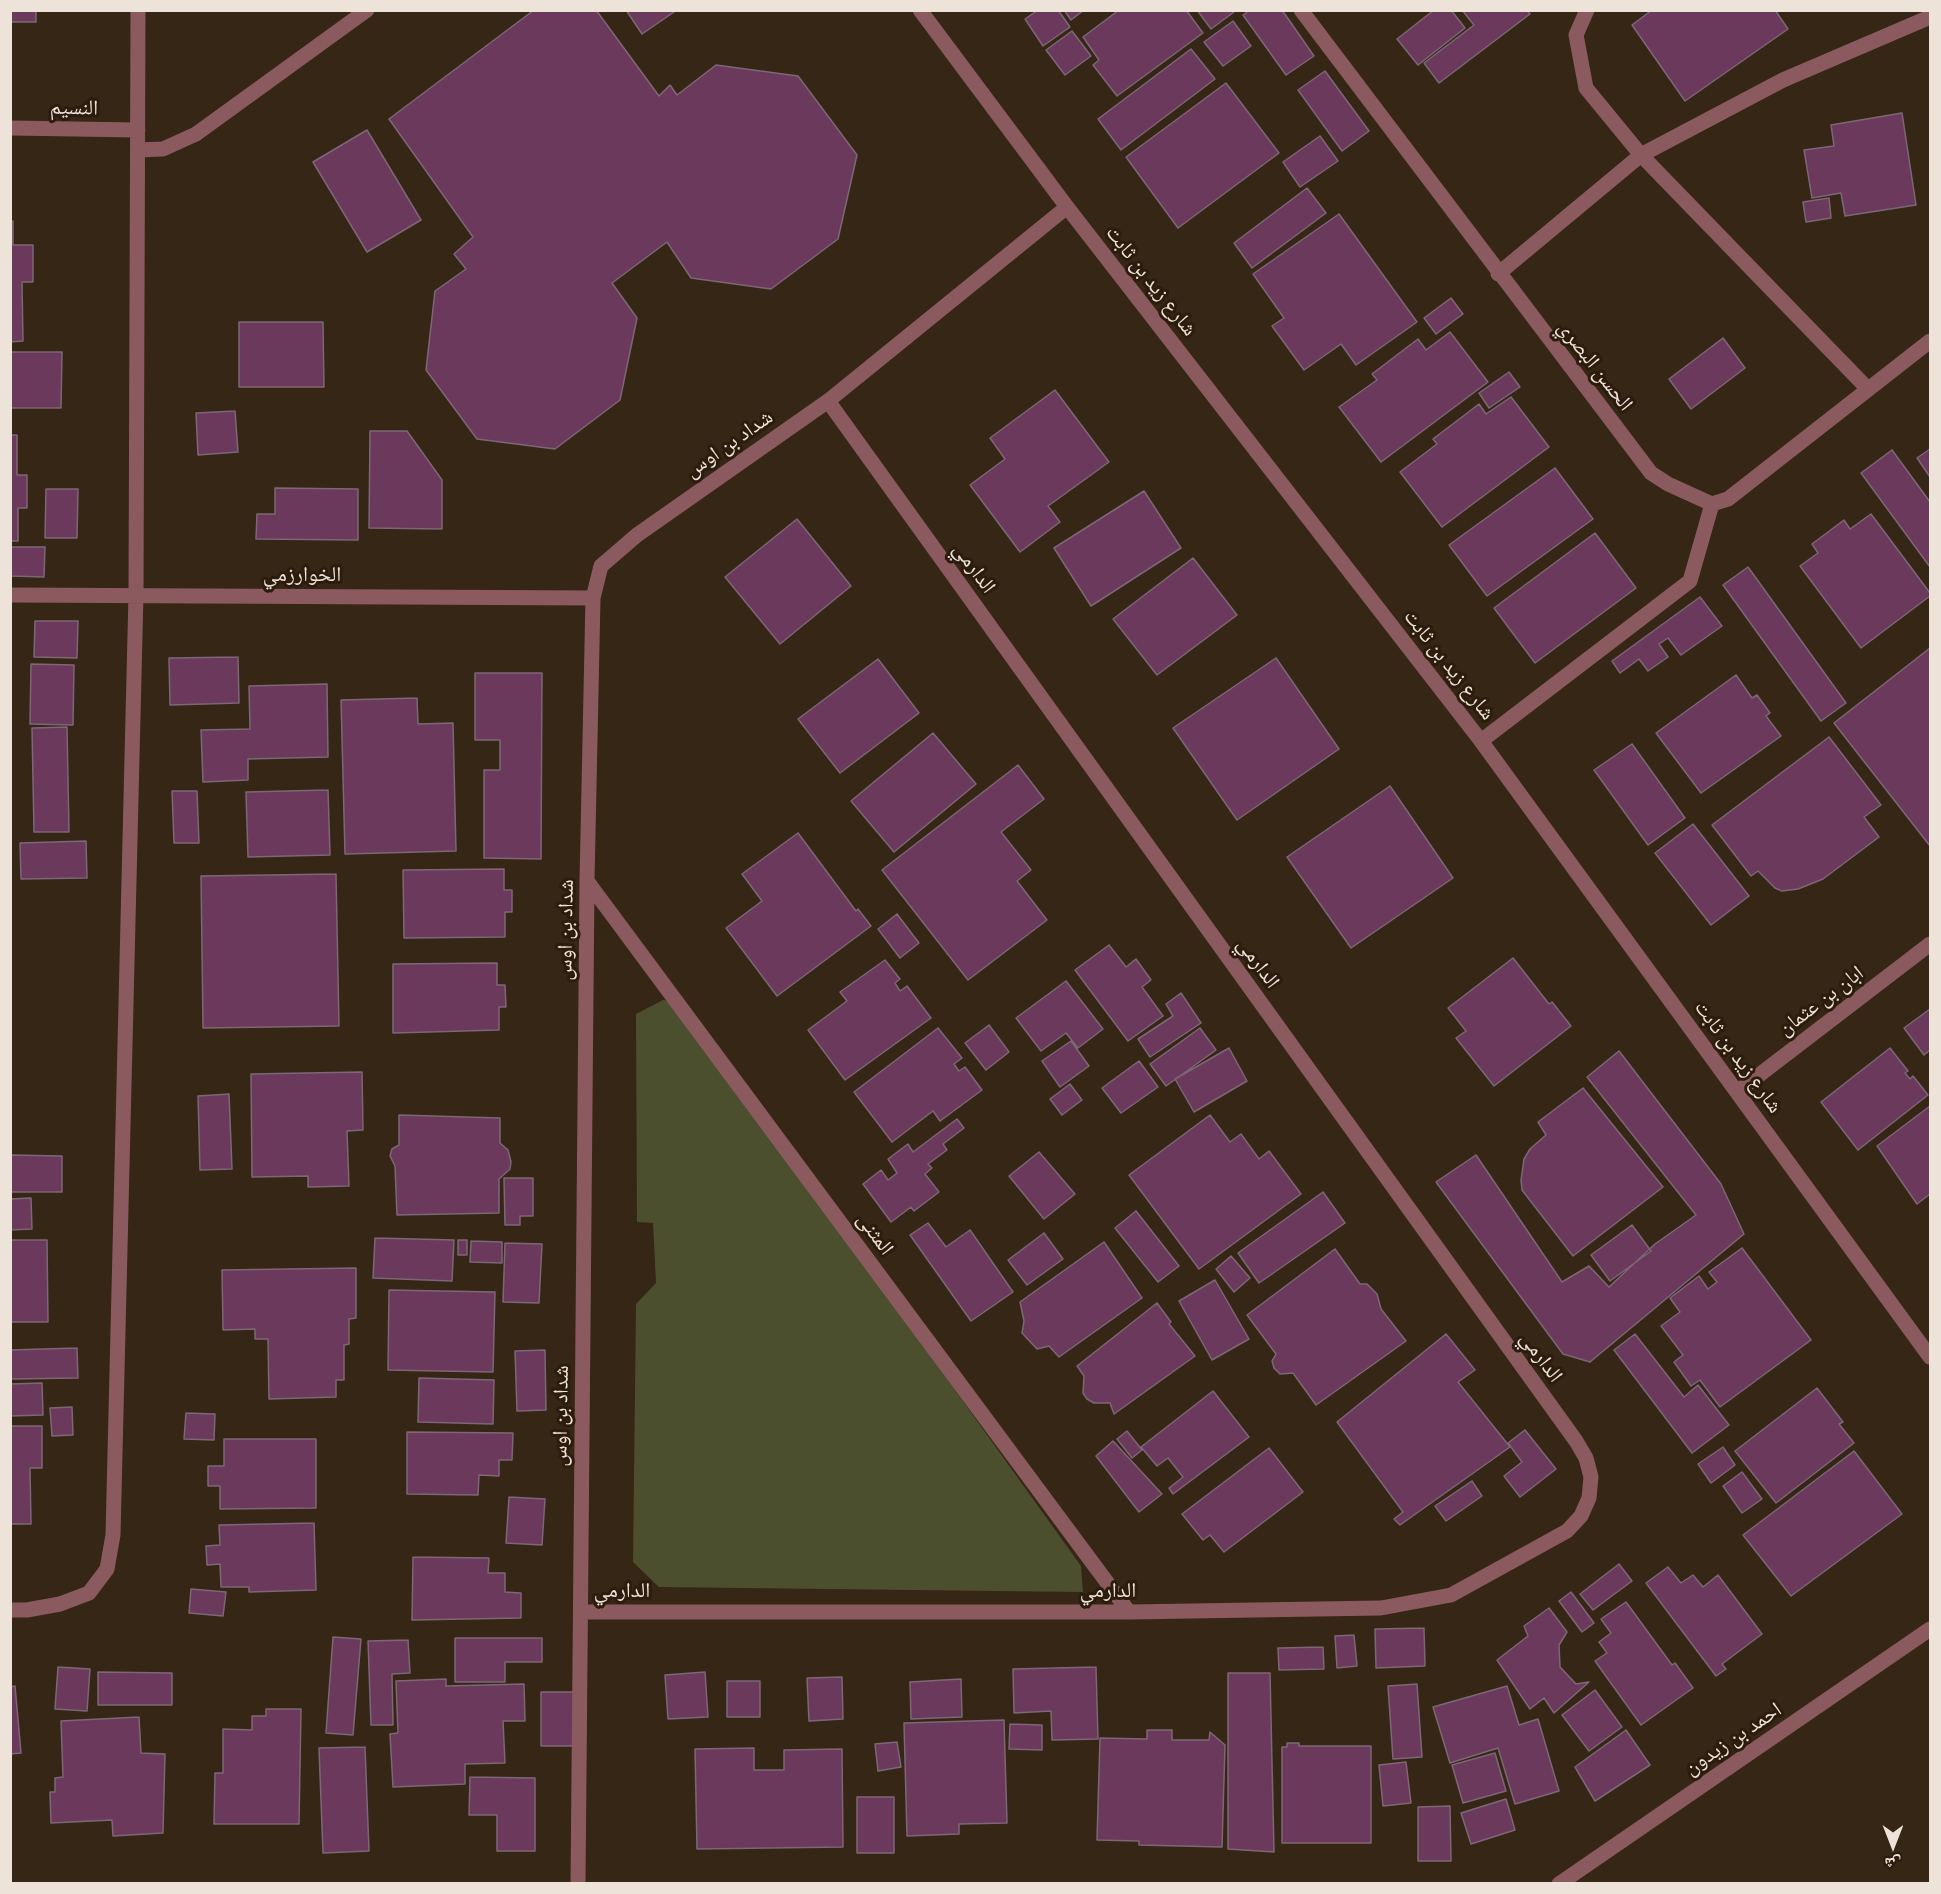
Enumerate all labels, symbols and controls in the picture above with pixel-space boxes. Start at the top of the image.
street label: النسيم [50,95,98,121]
street label: شارع زيد بن ثابت [1100,221,1202,341]
street label: الحسن البصري [1552,316,1638,416]
street label: شداد بن اوس [680,405,778,483]
street label: الدارمي [947,538,1001,598]
street label: الخوارزمي [263,562,341,588]
street label: شارع زيد بن ثابت [1398,605,1500,725]
street label: شداد بن اوس [553,879,579,981]
street label: الدارمي [1231,933,1285,993]
street label: ابان بن عثمان [1773,961,1869,1041]
street label: شارع زيد بن ثابت [1689,996,1787,1118]
street label: المثنى [851,1208,899,1260]
street label: الدارمي [1514,1327,1568,1387]
street label: شداد بن اوس [548,1365,574,1467]
street label: الدارمي [594,1578,650,1604]
street label: الدارمي [1080,1578,1136,1604]
street label: احمد بن زيدون [1679,1697,1787,1781]
north arrow [1863,1816,1923,1876]
text: ش [1885,1854,1902,1874]

